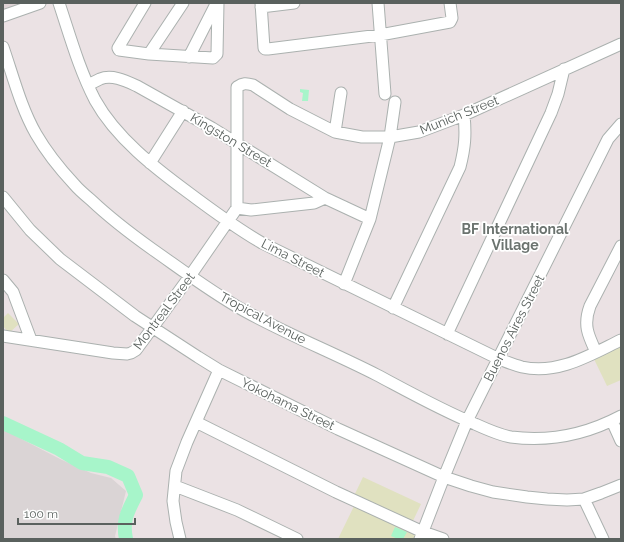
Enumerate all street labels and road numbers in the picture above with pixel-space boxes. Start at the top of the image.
street label: Munich Street [417,92,501,138]
street label: Kingston Street [188,110,275,170]
street label: Lima Street [259,236,328,281]
street label: Montreal Street [130,269,198,352]
street label: Buenos Aires Street [481,272,548,384]
street label: Tropical Avenue [217,289,309,347]
street label: Yokohama Street [239,375,338,433]

